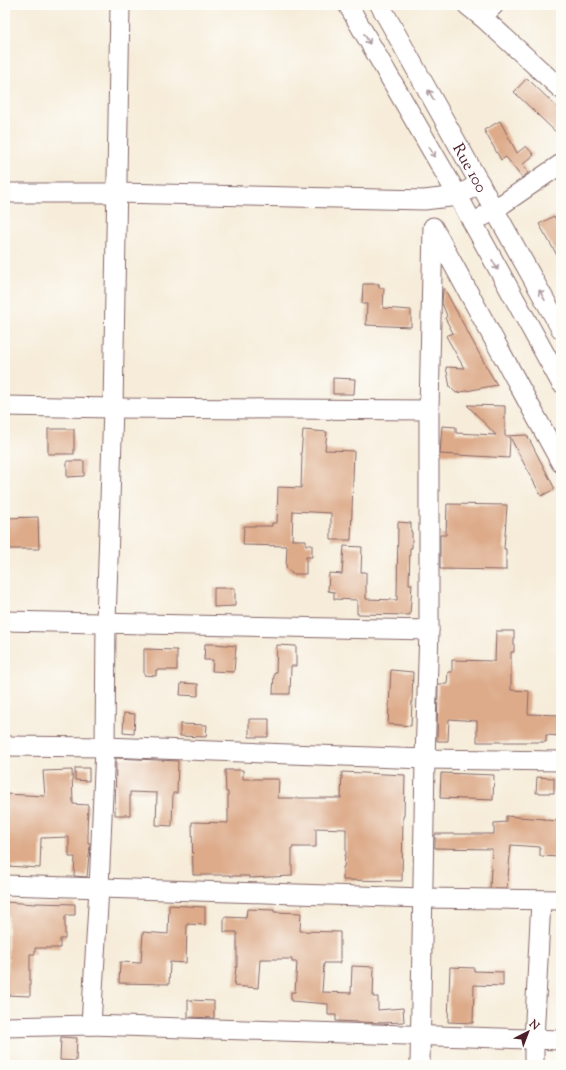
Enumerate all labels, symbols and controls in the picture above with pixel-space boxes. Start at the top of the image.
one-way arrow [364,33,372,45]
one-way arrow [427,90,435,102]
street label: Rue 100 [445,140,492,197]
one-way arrow [429,145,437,157]
one-way arrow [492,259,500,271]
one-way arrow [538,289,545,301]
north arrow [508,1012,548,1052]
text: N [525,1016,543,1034]

